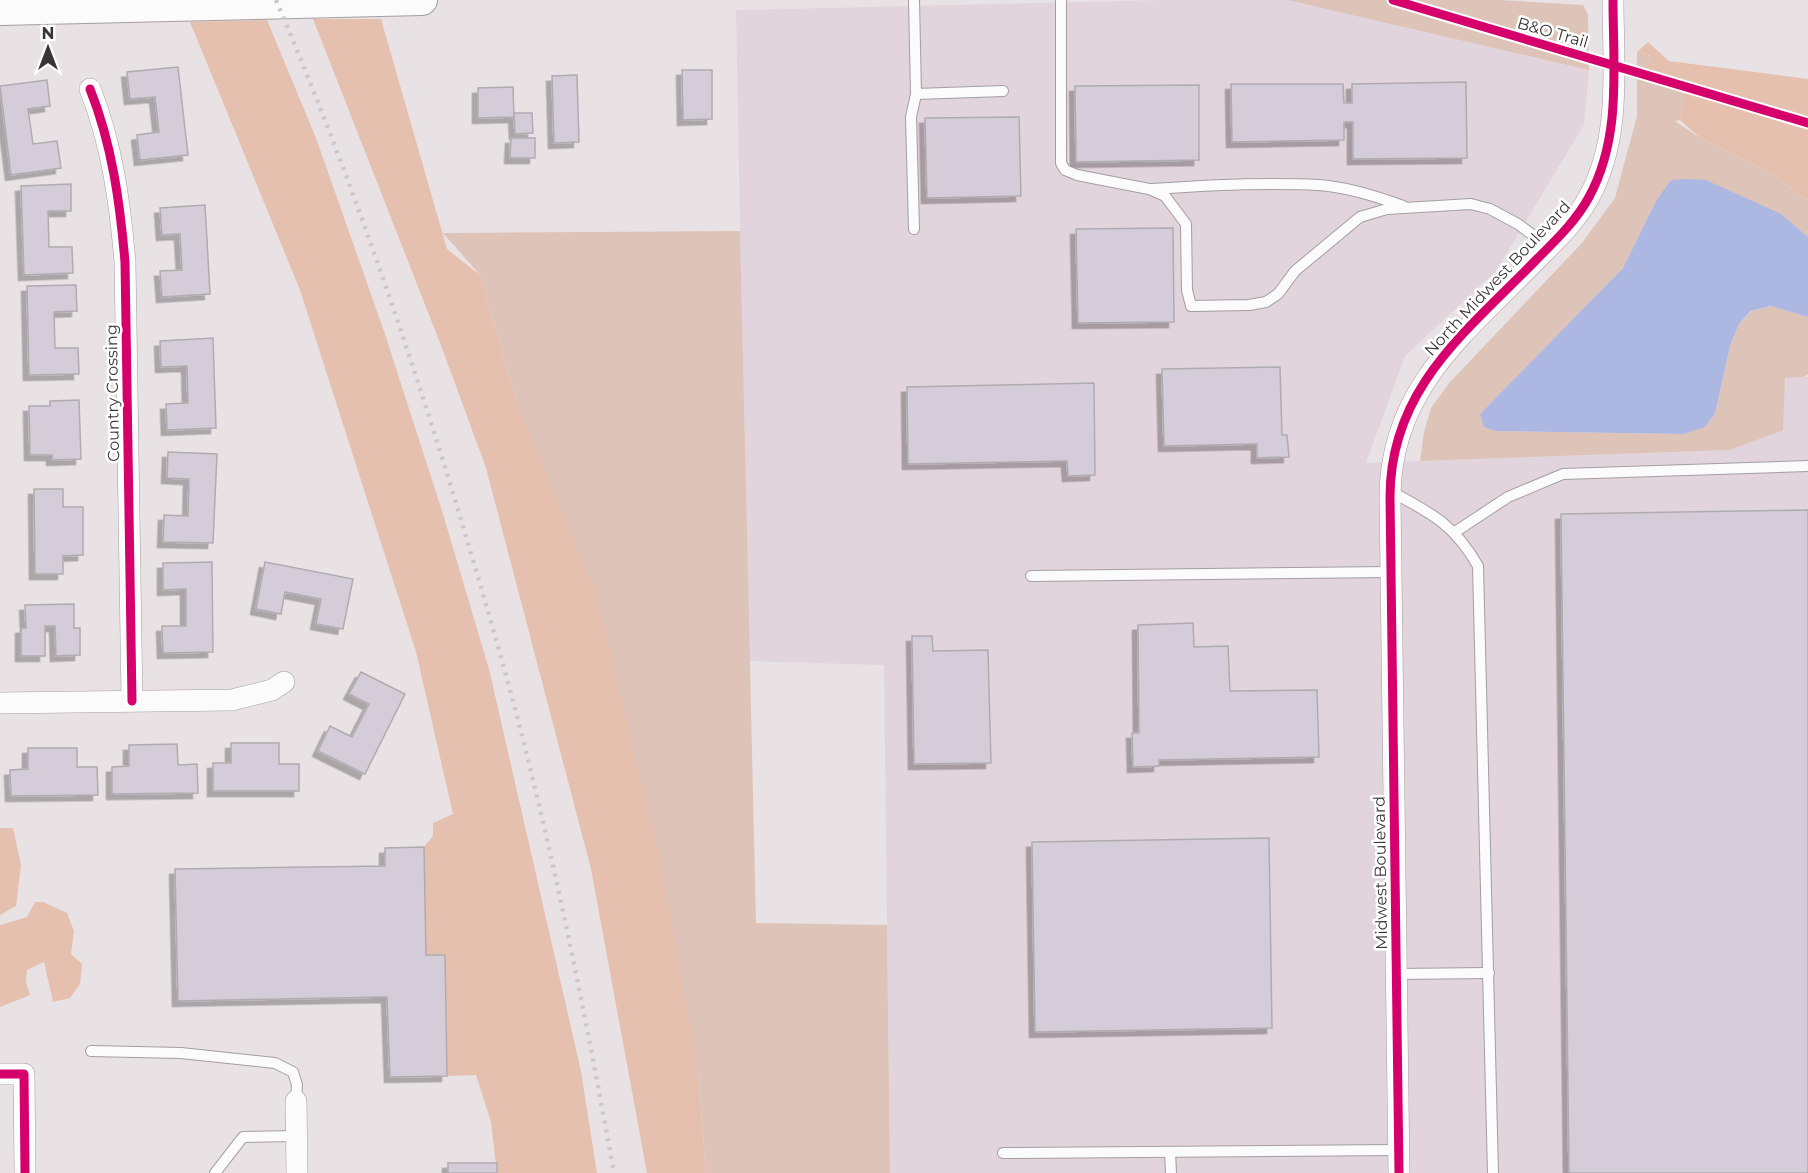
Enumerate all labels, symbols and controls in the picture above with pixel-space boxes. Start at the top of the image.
street label: B&O Trail [1515,13,1591,52]
north arrow [18,18,78,78]
text: N [42,24,54,43]
street label: North Midwest Boulevard [1420,197,1574,360]
street label: Country Crossing [102,324,123,462]
street label: Midwest Boulevard [1370,796,1391,950]

